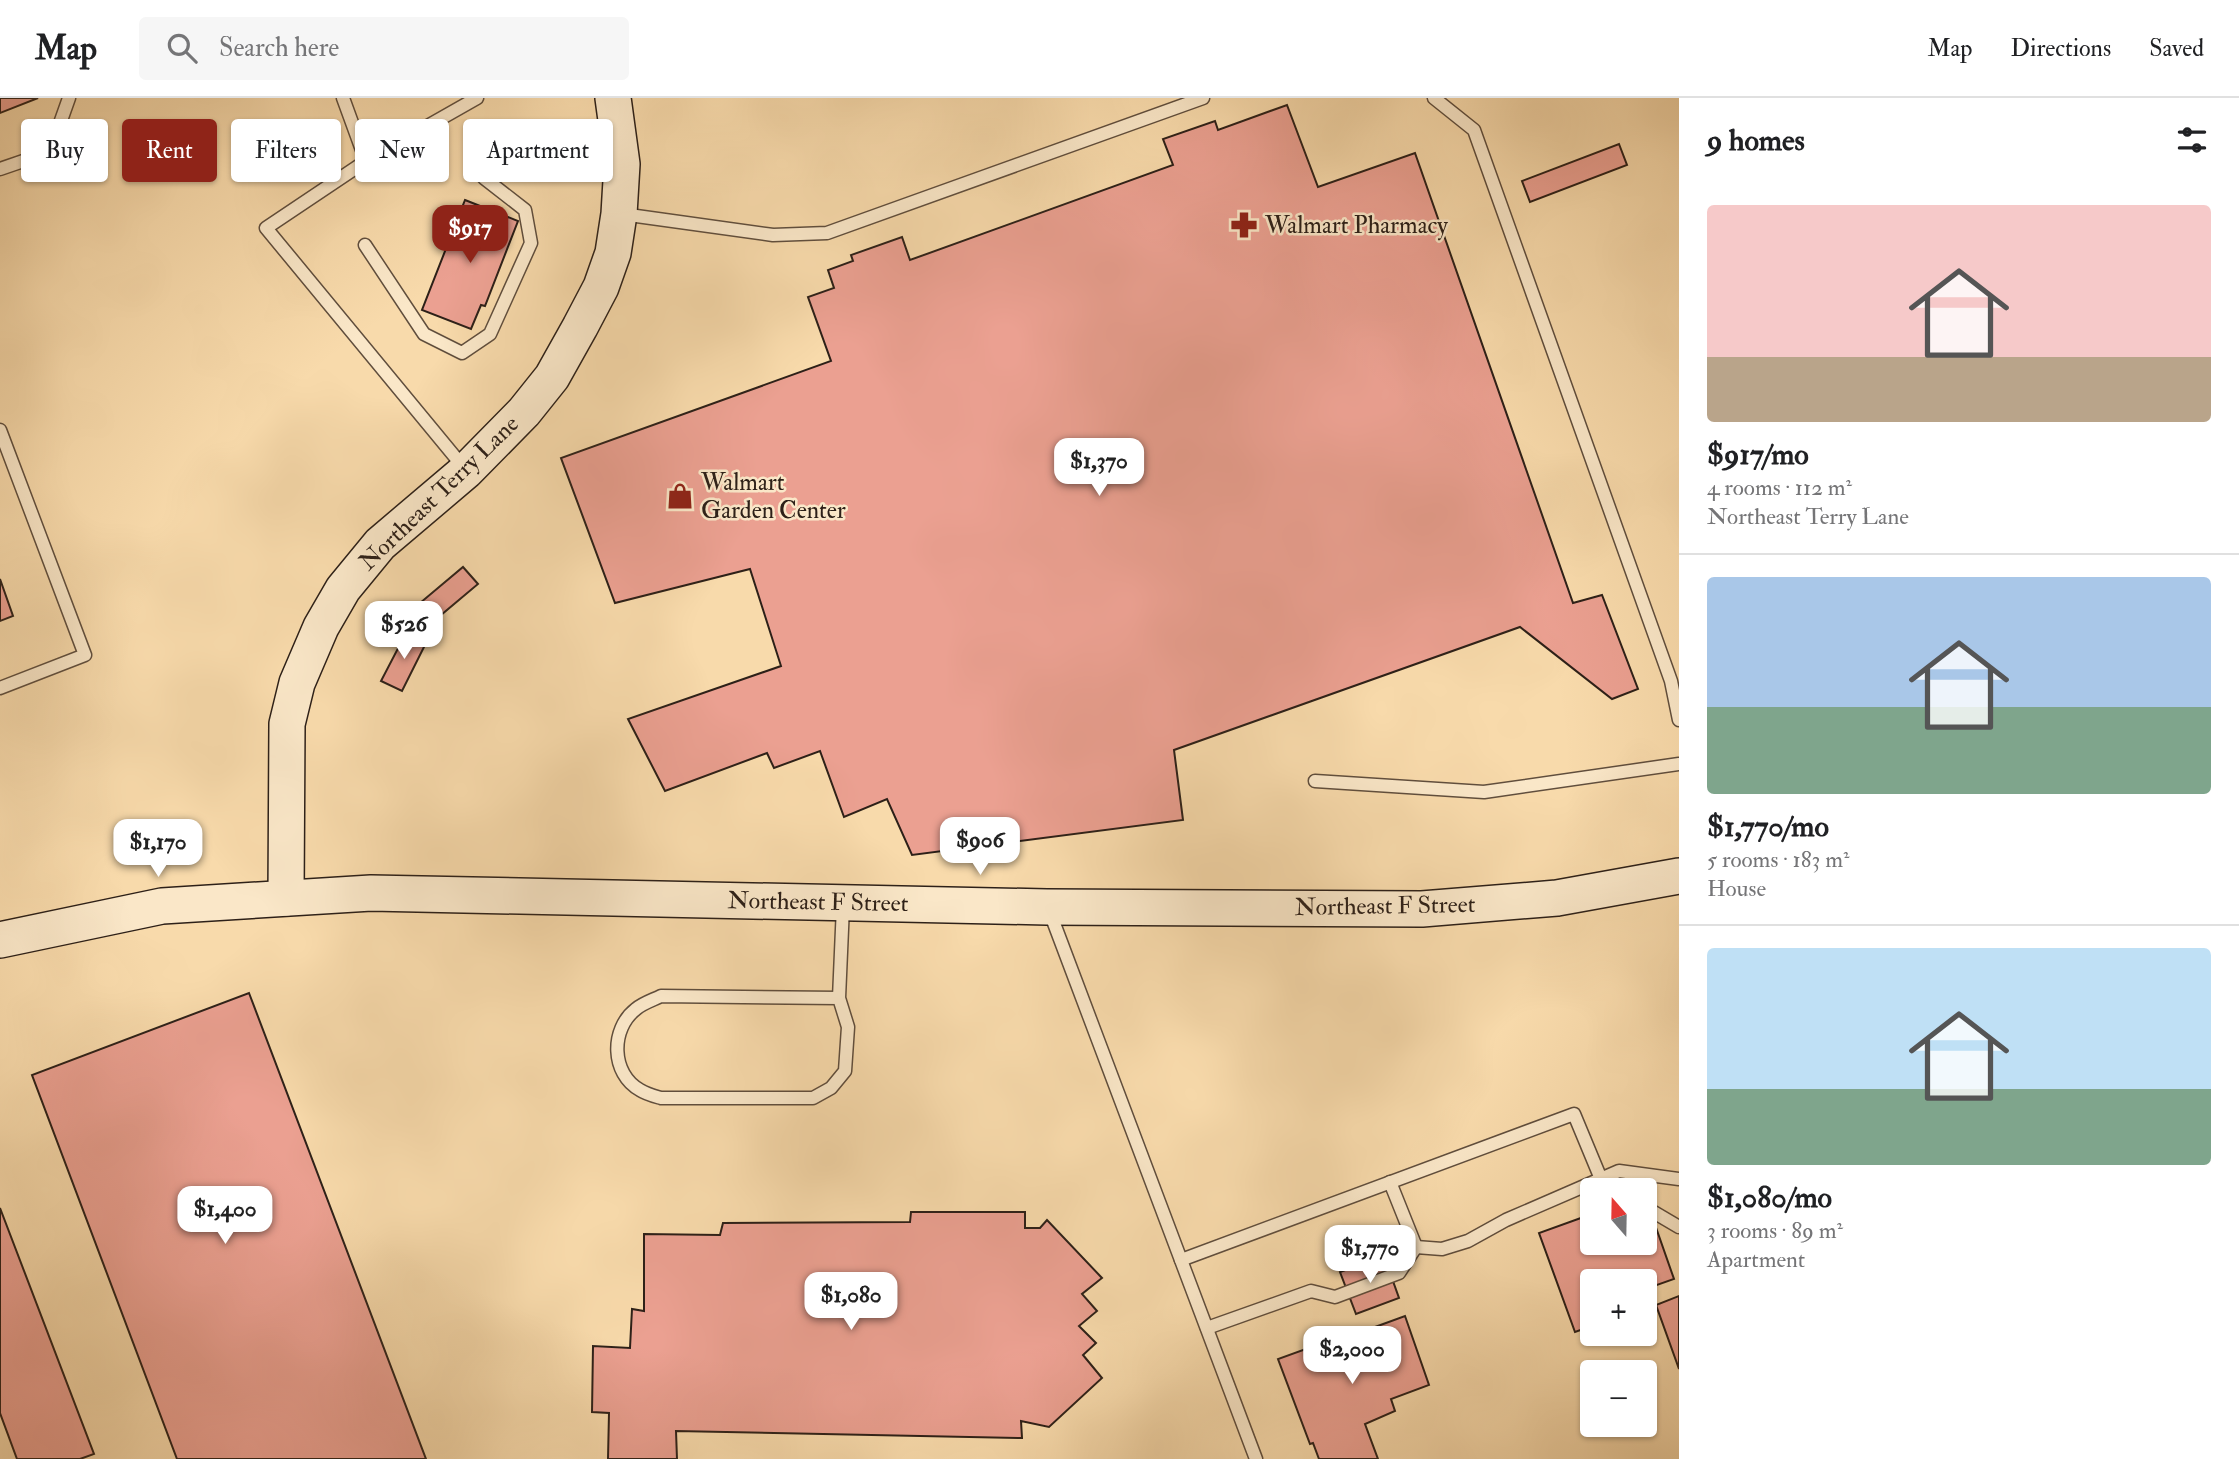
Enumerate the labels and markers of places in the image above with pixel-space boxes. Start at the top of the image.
pin: $917 [429,206,511,265]
pharmacy icon: Walmart Pharmacy [1229,210,1259,240]
place label: Walmart Pharmacy [1264,210,1448,241]
pin: $1,370 [1042,438,1156,498]
place label: Walmart Garden Center [700,467,846,526]
shop icon: Walmart Garden Center [665,481,695,511]
pin: $526 [363,602,445,661]
pin: $906 [939,818,1021,877]
pin: $1,170 [101,820,215,879]
pin: $1,400 [168,1186,282,1246]
pin: $1,770 [1313,1226,1427,1285]
pin: $1,080 [794,1272,908,1332]
pin: $2,000 [1295,1326,1409,1386]

